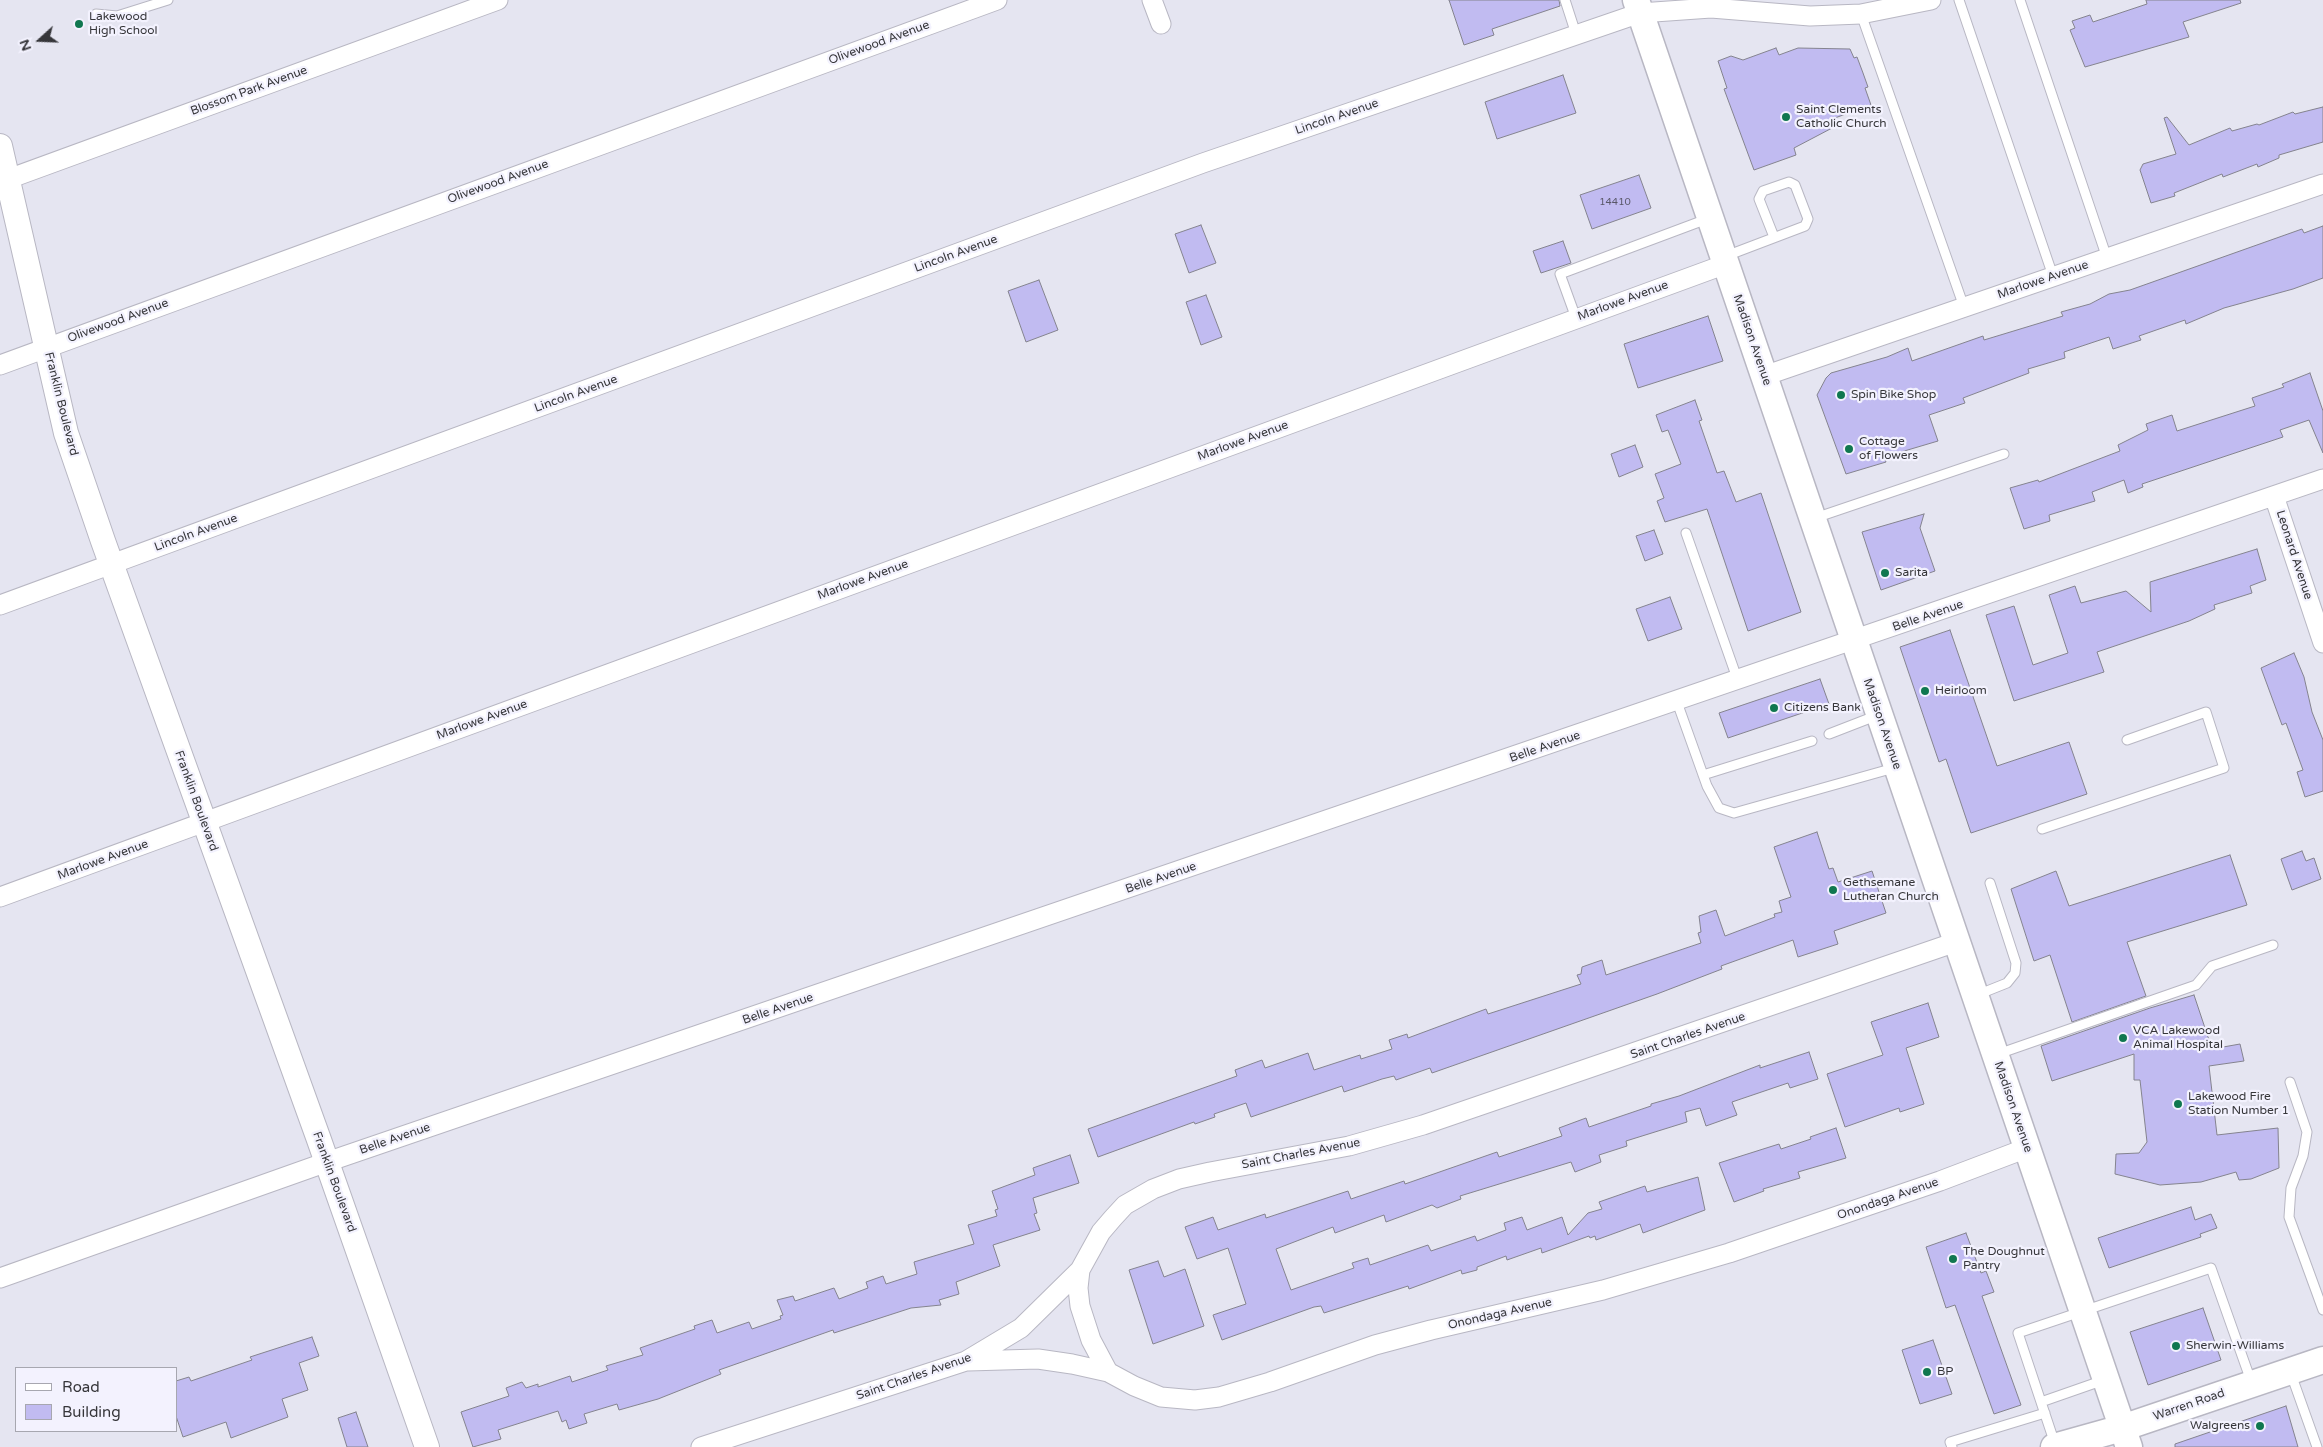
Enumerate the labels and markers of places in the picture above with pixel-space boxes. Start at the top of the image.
place label: Lakewood High School [89,10,158,38]
marker: Lakewood High School [73,18,85,30]
place label: Saint Clements Catholic Church [1796,103,1887,131]
marker: Saint Clements Catholic Church [1780,111,1792,123]
place label: Spin Bike Shop [1851,388,1936,402]
marker: Spin Bike Shop [1835,389,1847,401]
place label: Cottage of Flowers [1859,435,1918,463]
marker: Cottage of Flowers [1843,443,1855,455]
place label: Sarita [1895,566,1928,580]
marker: Sarita [1879,567,1891,579]
place label: Heirloom [1935,684,1987,698]
marker: Heirloom [1919,685,1931,697]
place label: Citizens Bank [1784,701,1861,715]
marker: Citizens Bank [1768,702,1780,714]
place label: Gethsemane Lutheran Church [1843,876,1939,904]
marker: Gethsemane Lutheran Church [1827,884,1839,896]
place label: VCA Lakewood Animal Hospital [2133,1024,2223,1052]
marker: VCA Lakewood Animal Hospital [2117,1032,2129,1044]
place label: Lakewood Fire Station Number 1 [2188,1090,2289,1118]
marker: Lakewood Fire Station Number 1 [2172,1098,2184,1110]
place label: The Doughnut Pantry [1963,1245,2045,1273]
marker: The Doughnut Pantry [1947,1253,1959,1265]
place label: Sherwin-Williams [2186,1339,2284,1353]
marker: Sherwin-Williams [2170,1340,2182,1352]
place label: BP [1937,1365,1953,1379]
marker: BP [1921,1366,1933,1378]
place label: Walgreens [2190,1419,2250,1433]
marker: Walgreens [2254,1420,2266,1432]

